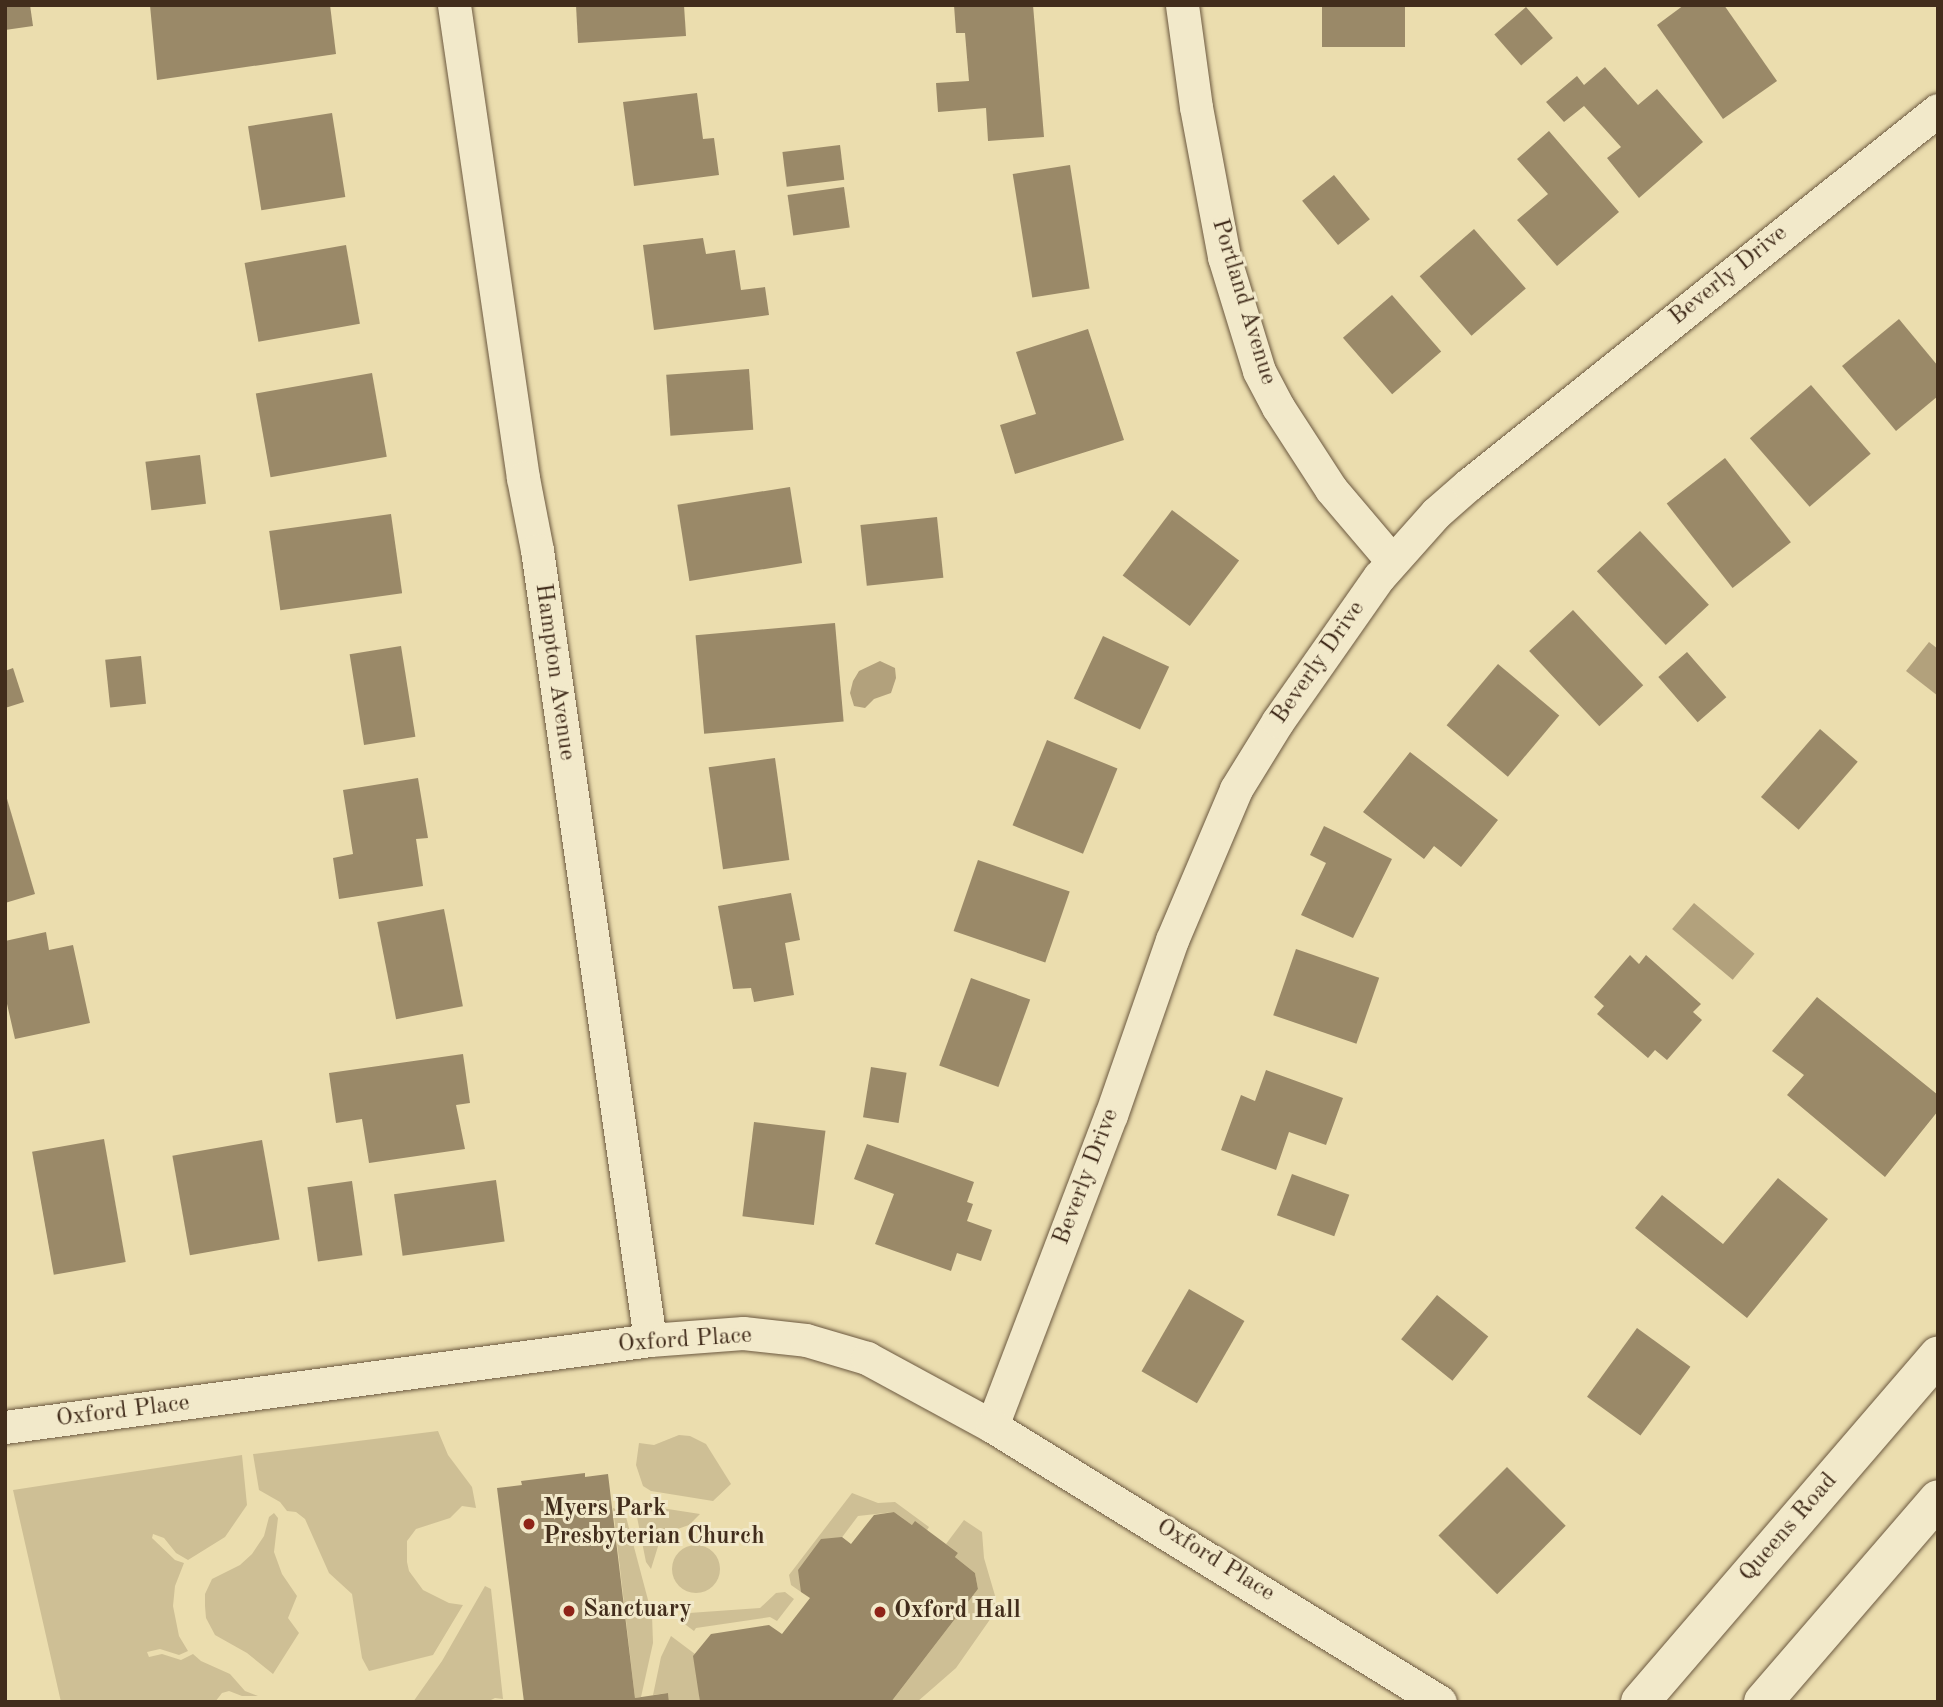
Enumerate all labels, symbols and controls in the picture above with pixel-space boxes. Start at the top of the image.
street label: Portland Avenue [1204,216,1282,388]
street label: Beverly Drive [1664,220,1794,332]
street label: Hampton Avenue [527,582,581,762]
street label: Beverly Drive [1266,596,1372,730]
street label: Beverly Drive [1048,1105,1126,1249]
street label: Oxford Place [617,1322,753,1360]
street label: Oxford Place [55,1390,191,1434]
street label: Queens Road [1734,1468,1844,1588]
place label: Myers Park Presbyterian Church [543,1496,765,1552]
street label: Oxford Place [1150,1513,1280,1609]
marker: Myers Park Presbyterian Church [521,1516,537,1532]
place label: Sanctuary [583,1597,692,1625]
place label: Oxford Hall [894,1598,1021,1626]
marker: Sanctuary [561,1603,577,1619]
marker: Oxford Hall [872,1604,888,1620]

